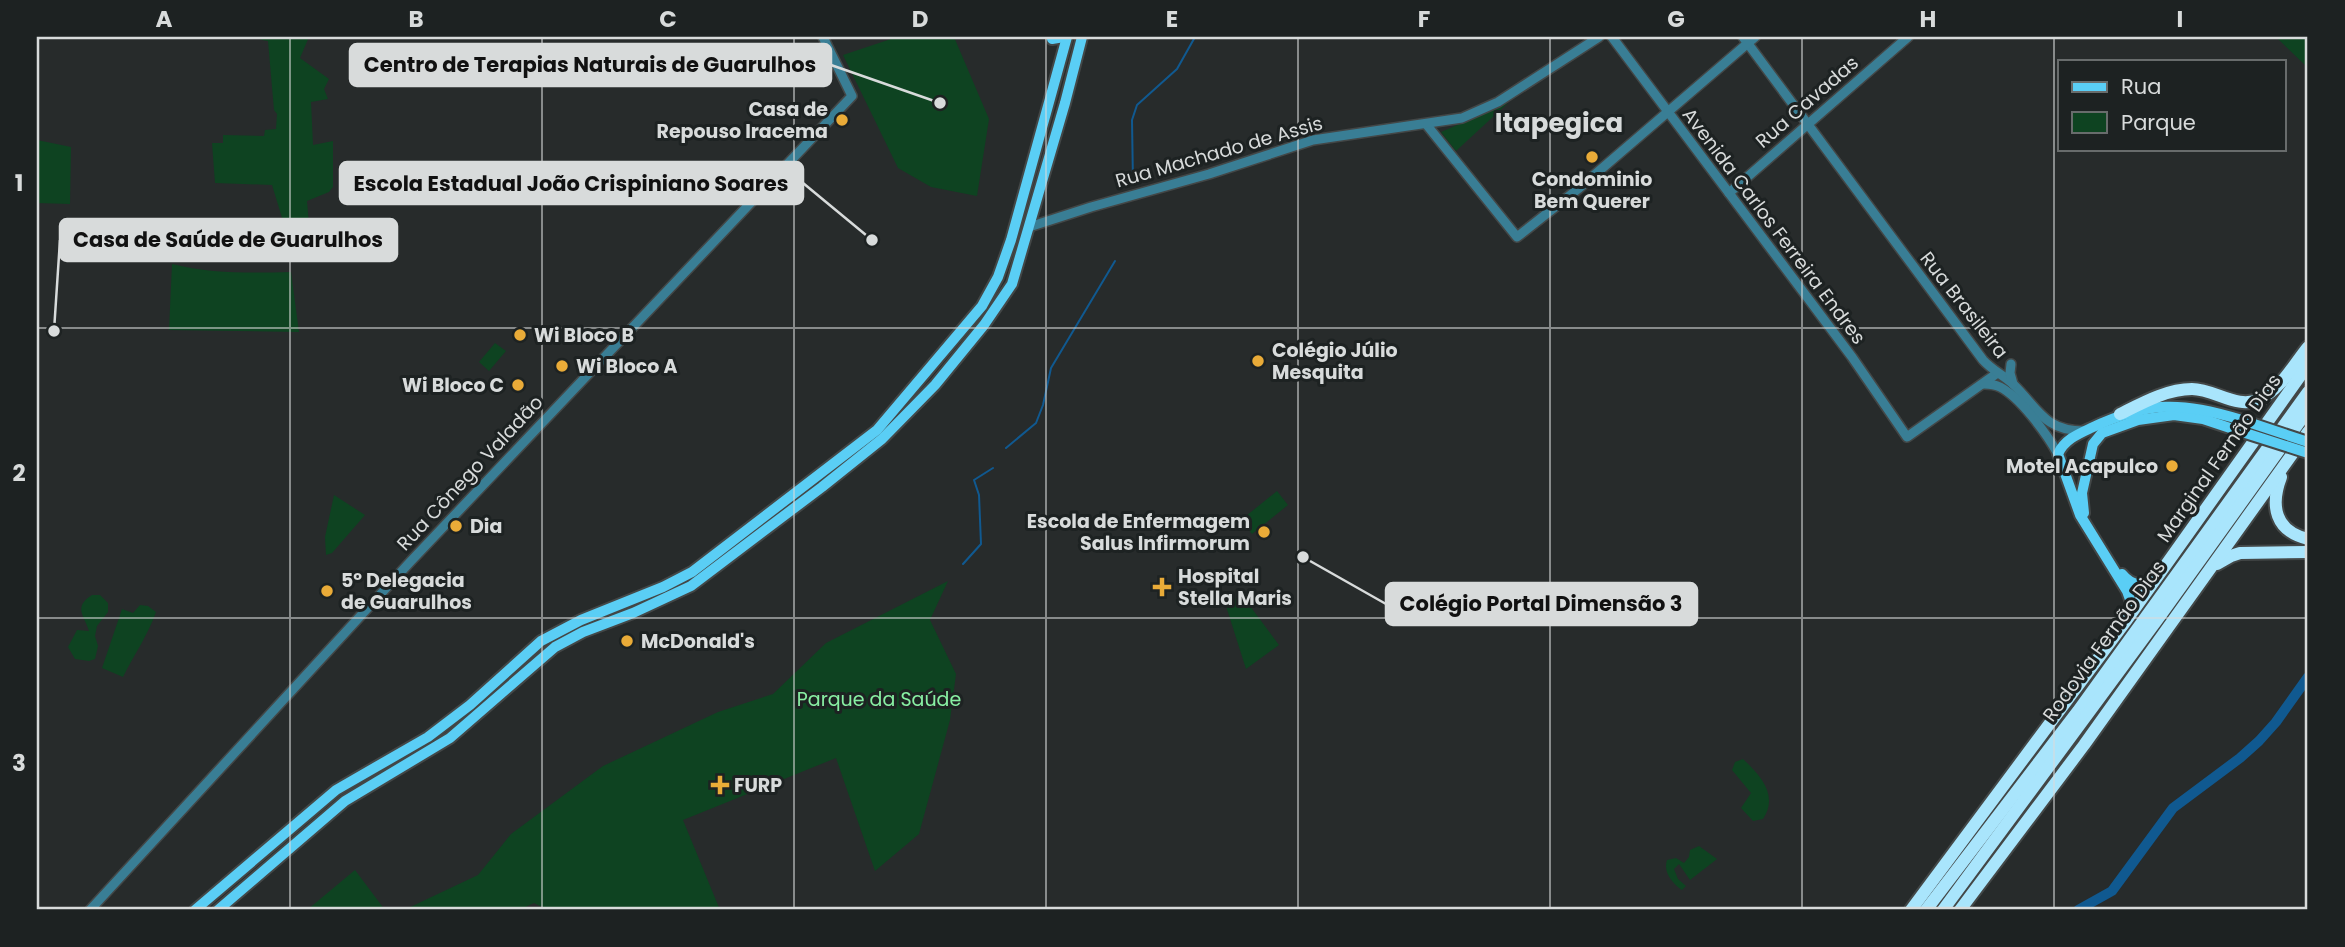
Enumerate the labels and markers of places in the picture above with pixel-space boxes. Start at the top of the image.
callout: Centro de Terapias Naturais de Guarulhos [350,44,831,86]
place label: Casa de Repouso Iracema [657,96,828,145]
marker: Casa de Repouso Iracema [834,112,850,128]
marker: Condominio Bem Querer [1584,149,1600,165]
callout: Escola Estadual João Crispiniano Soares [340,162,803,204]
place label: Condominio Bem Querer [1532,166,1652,215]
callout: Casa de Saúde de Guarulhos [60,219,397,261]
place label: Wi Bloco B [534,322,634,349]
marker: Wi Bloco B [512,327,528,343]
place label: Colégio Júlio Mesquita [1272,337,1398,386]
place label: Wi Bloco A [576,353,677,380]
marker: Colégio Júlio Mesquita [1250,353,1266,369]
marker: Wi Bloco A [554,358,570,374]
place label: Wi Bloco C [402,372,504,399]
marker: Wi Bloco C [510,377,526,393]
place label: Motel Acapulco [2006,453,2158,480]
marker: Motel Acapulco [2164,458,2180,474]
place label: Escola de Enfermagem Salus Infirmorum [1027,508,1250,557]
place label: Dia [470,513,502,540]
marker: Dia [448,518,464,534]
marker: Escola de Enfermagem Salus Infirmorum [1256,524,1272,540]
place label: Hospital Stella Maris [1178,563,1292,612]
place label: 5º Delegacia de Guarulhos [341,567,472,616]
marker: Hospital Stella Maris [1152,577,1172,597]
marker: 5º Delegacia de Guarulhos [319,583,335,599]
callout: Colégio Portal Dimensão 3 [1386,583,1697,625]
place label: McDonald's [641,628,755,655]
marker: McDonald's [619,633,635,649]
place label: FURP [734,772,782,799]
marker: FURP [712,777,728,793]

